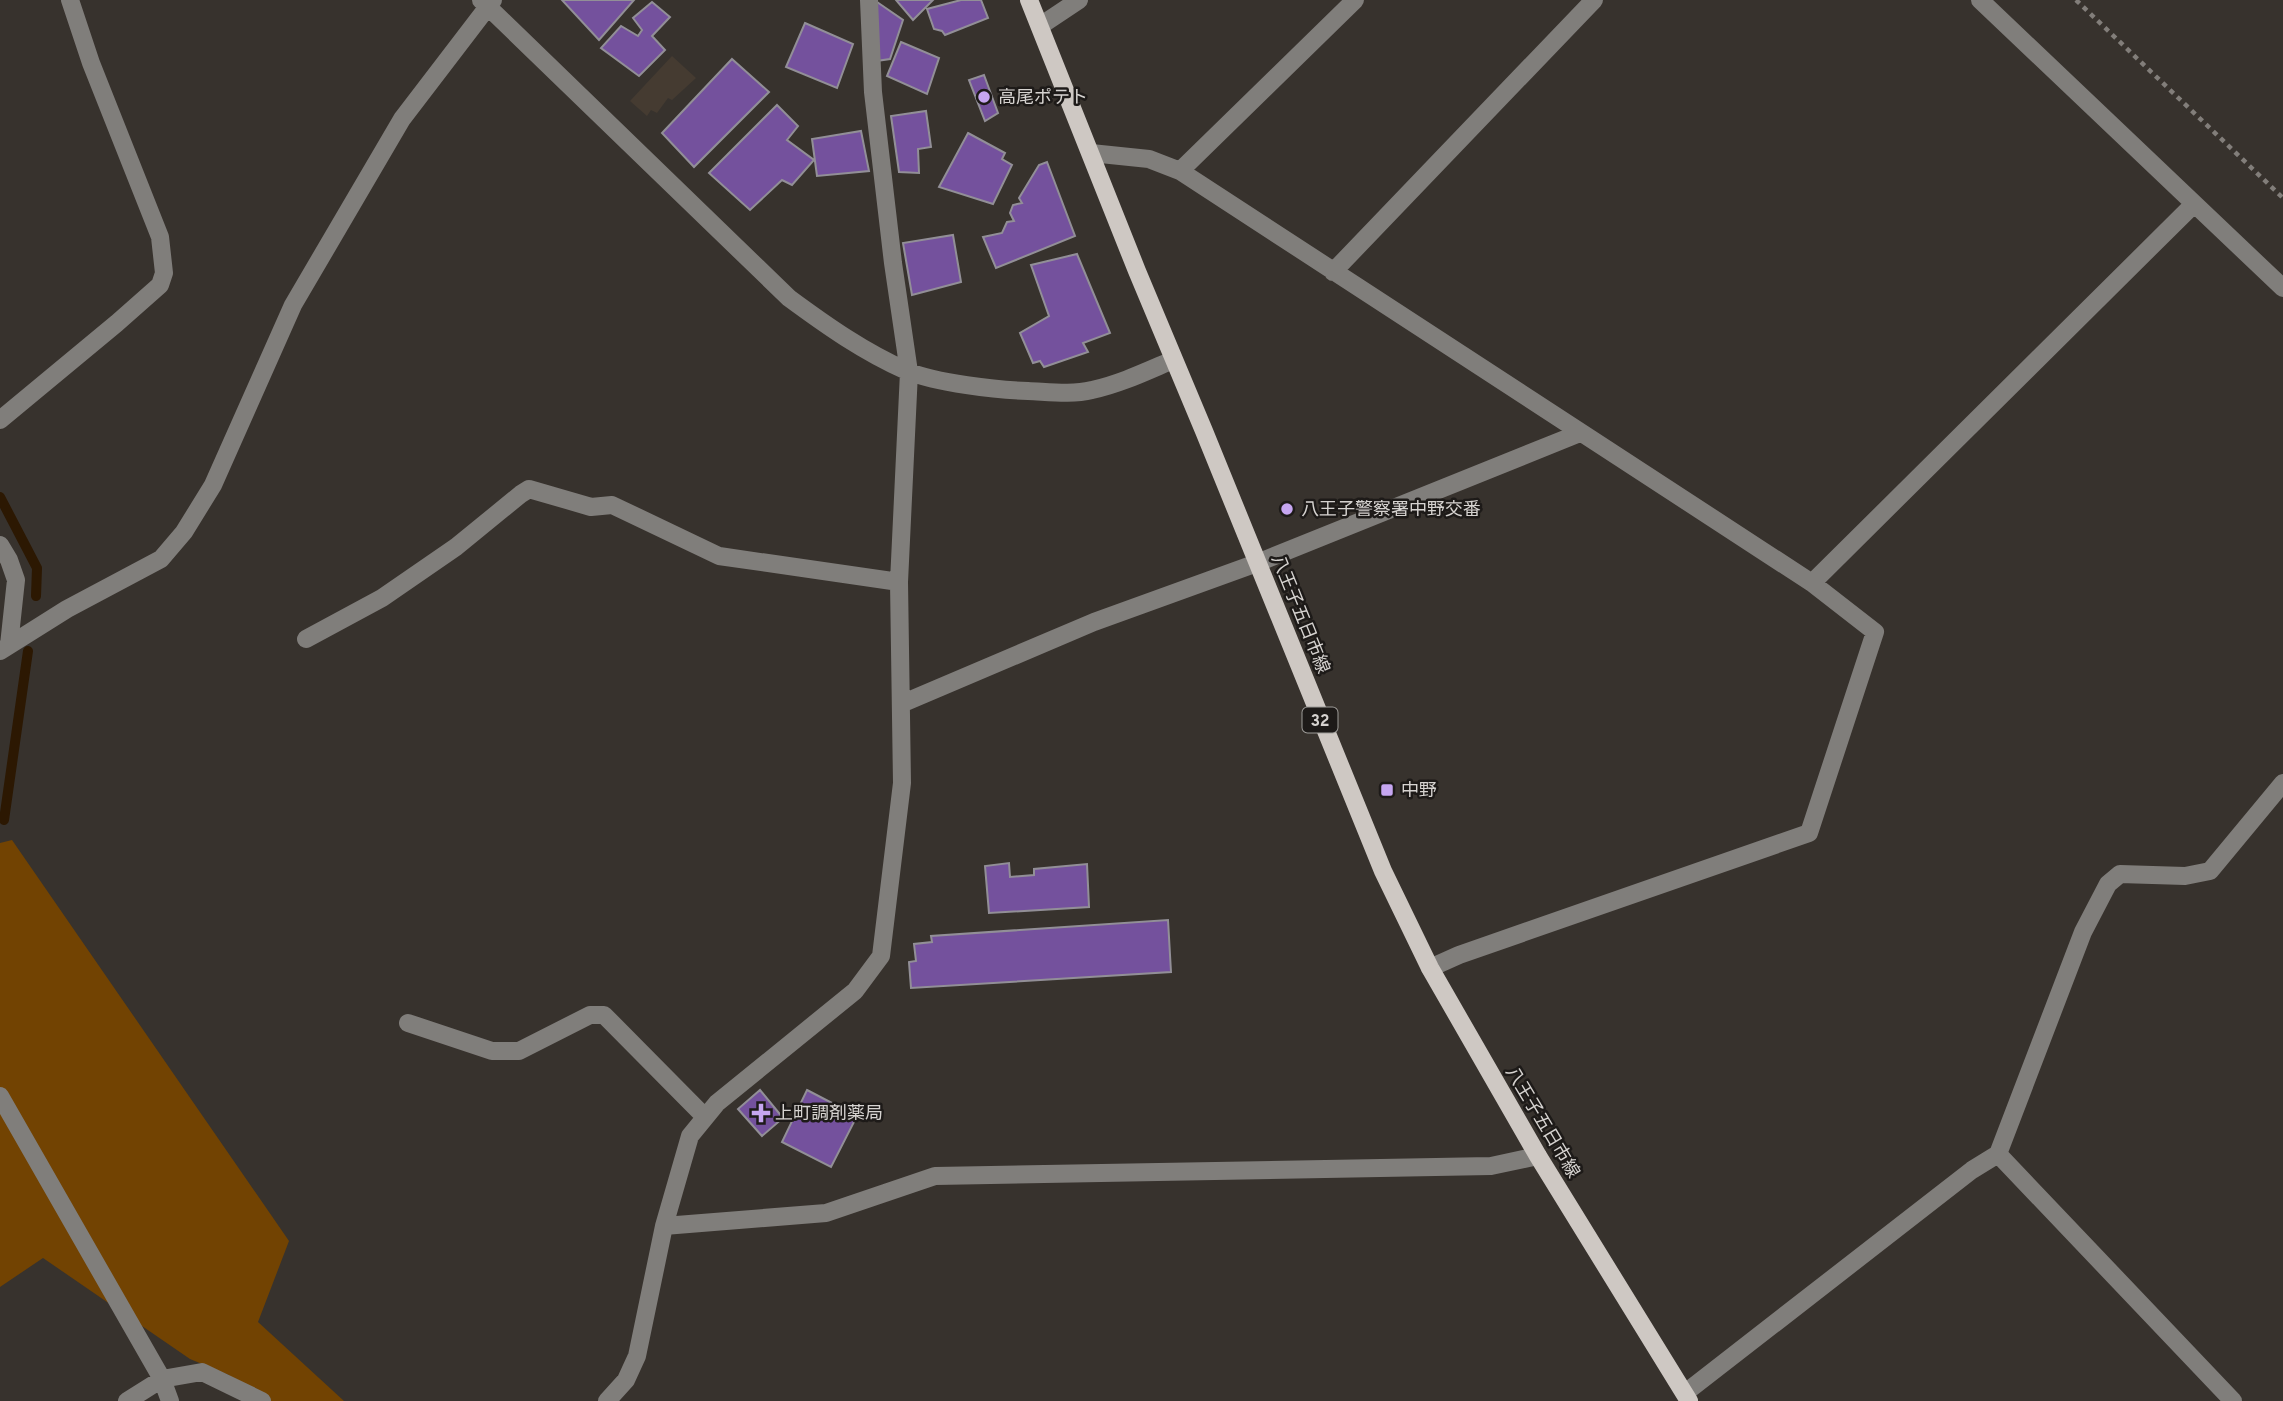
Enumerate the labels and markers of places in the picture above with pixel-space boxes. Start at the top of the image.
place label: 高尾ポテト [998,87,1088,110]
marker: 高尾ポテト [976,89,992,105]
place label: 八王子警察署中野交番 [1301,499,1481,522]
marker: 八王子警察署中野交番 [1279,501,1295,517]
place label: 中野 [1401,780,1437,803]
marker: 中野 [1379,782,1395,798]
place label: 上町調剤薬局 [775,1103,883,1126]
marker: 上町調剤薬局 [753,1105,769,1121]

